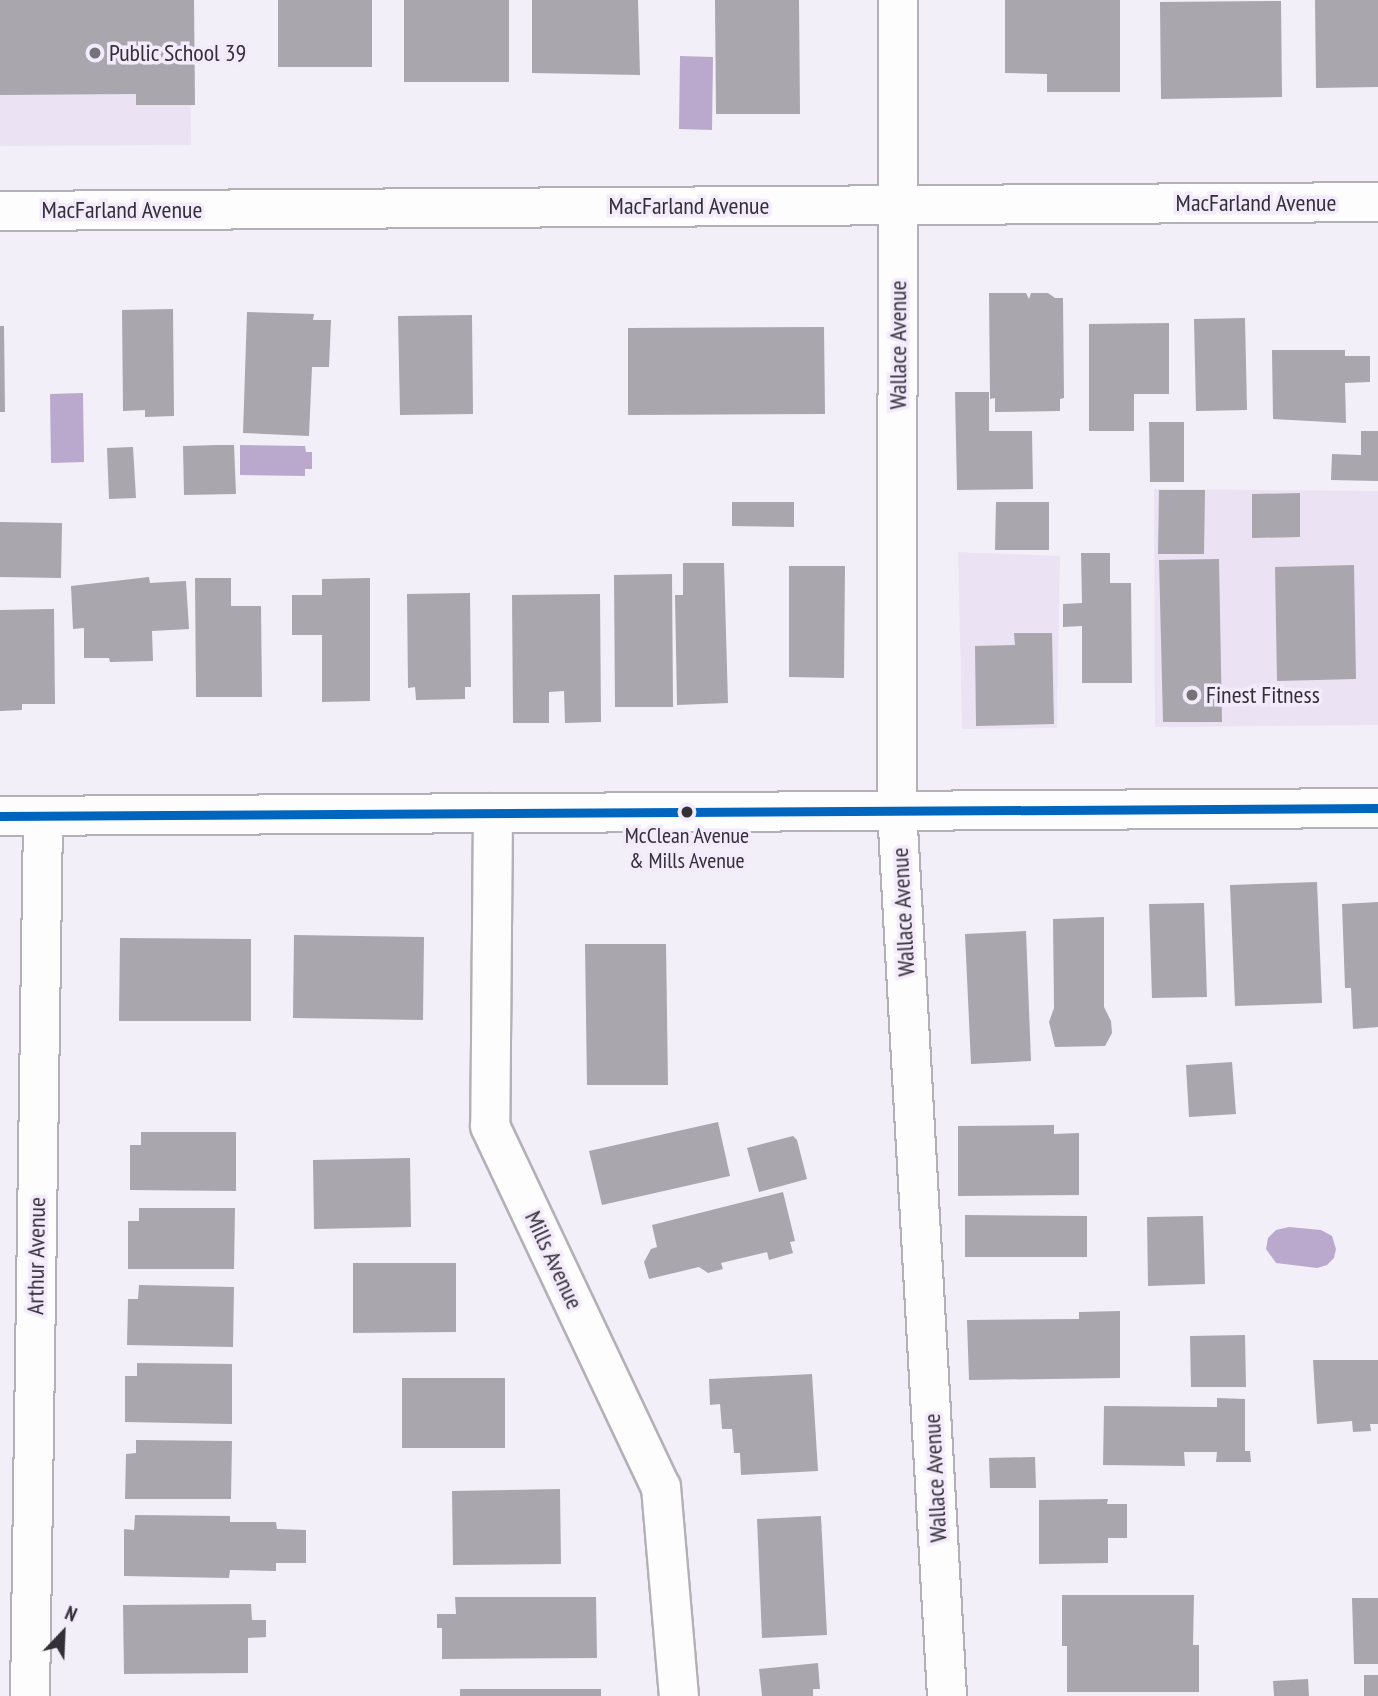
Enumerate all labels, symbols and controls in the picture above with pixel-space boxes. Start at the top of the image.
place label: Public School 39 [109,39,247,67]
marker: Public School 39 [87,45,103,61]
street label: MacFarland Avenue [1175,189,1337,217]
street label: MacFarland Avenue [608,192,770,220]
street label: MacFarland Avenue [41,196,203,224]
street label: Wallace Avenue [884,280,912,410]
place label: Finest Fitness [1206,681,1320,709]
marker: Finest Fitness [1184,687,1200,703]
marker: McClean Avenue & Mills Avenue [680,805,694,819]
place label: McClean Avenue & Mills Avenue [625,822,749,874]
street label: Wallace Avenue [885,847,921,977]
street label: Arthur Avenue [21,1197,51,1315]
street label: Mills Avenue [519,1206,589,1314]
street label: Wallace Avenue [917,1413,953,1543]
north arrow [28,1598,98,1668]
text: N [62,1601,81,1627]

